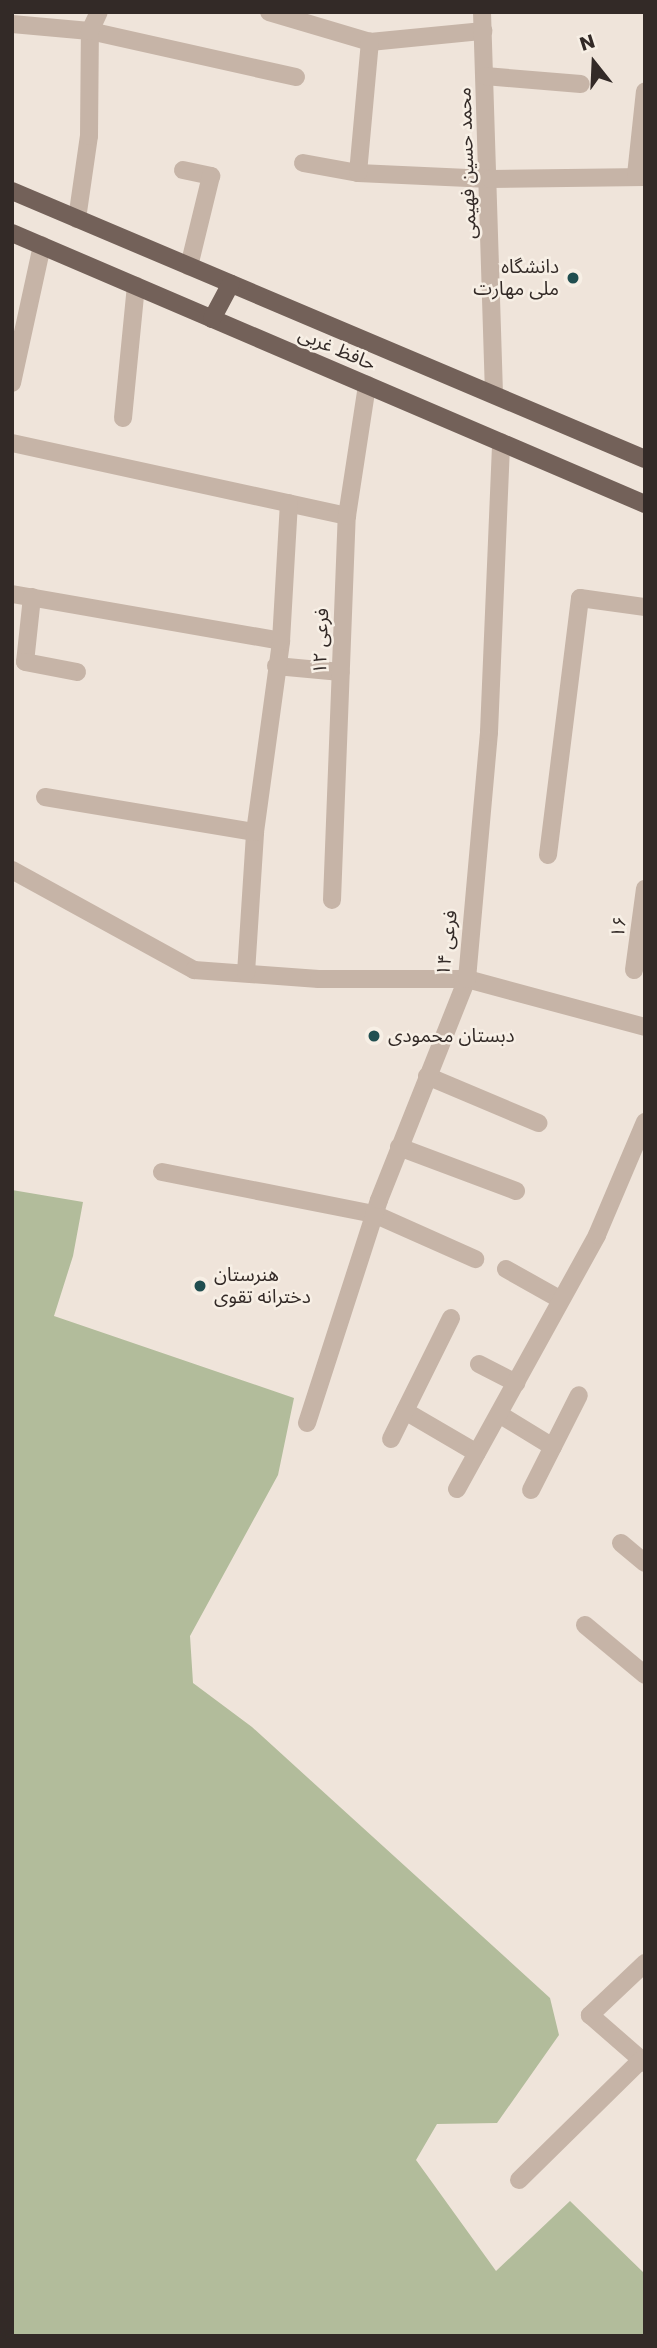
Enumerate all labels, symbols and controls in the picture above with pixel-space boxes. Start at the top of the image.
north arrow [559,28,629,98]
text: N [576,28,598,58]
street label: محمد حسین فهیمی [453,87,481,239]
place label: دانشگاه ملی مهارت [473,256,559,300]
marker: دانشگاه ملی مهارت [565,270,581,286]
street label: حافظ غربی [295,323,379,375]
street label: فرعی ۱۲ [308,608,334,674]
street label: فرعی ۱۴ [432,909,462,977]
street label: ۱۶ [606,915,632,939]
place label: دبستان محمودی [388,1025,515,1047]
marker: دبستان محمودی [366,1028,382,1044]
place label: هنرستان دخترانه تقوی [214,1264,311,1308]
marker: هنرستان دخترانه تقوی [192,1278,208,1294]

